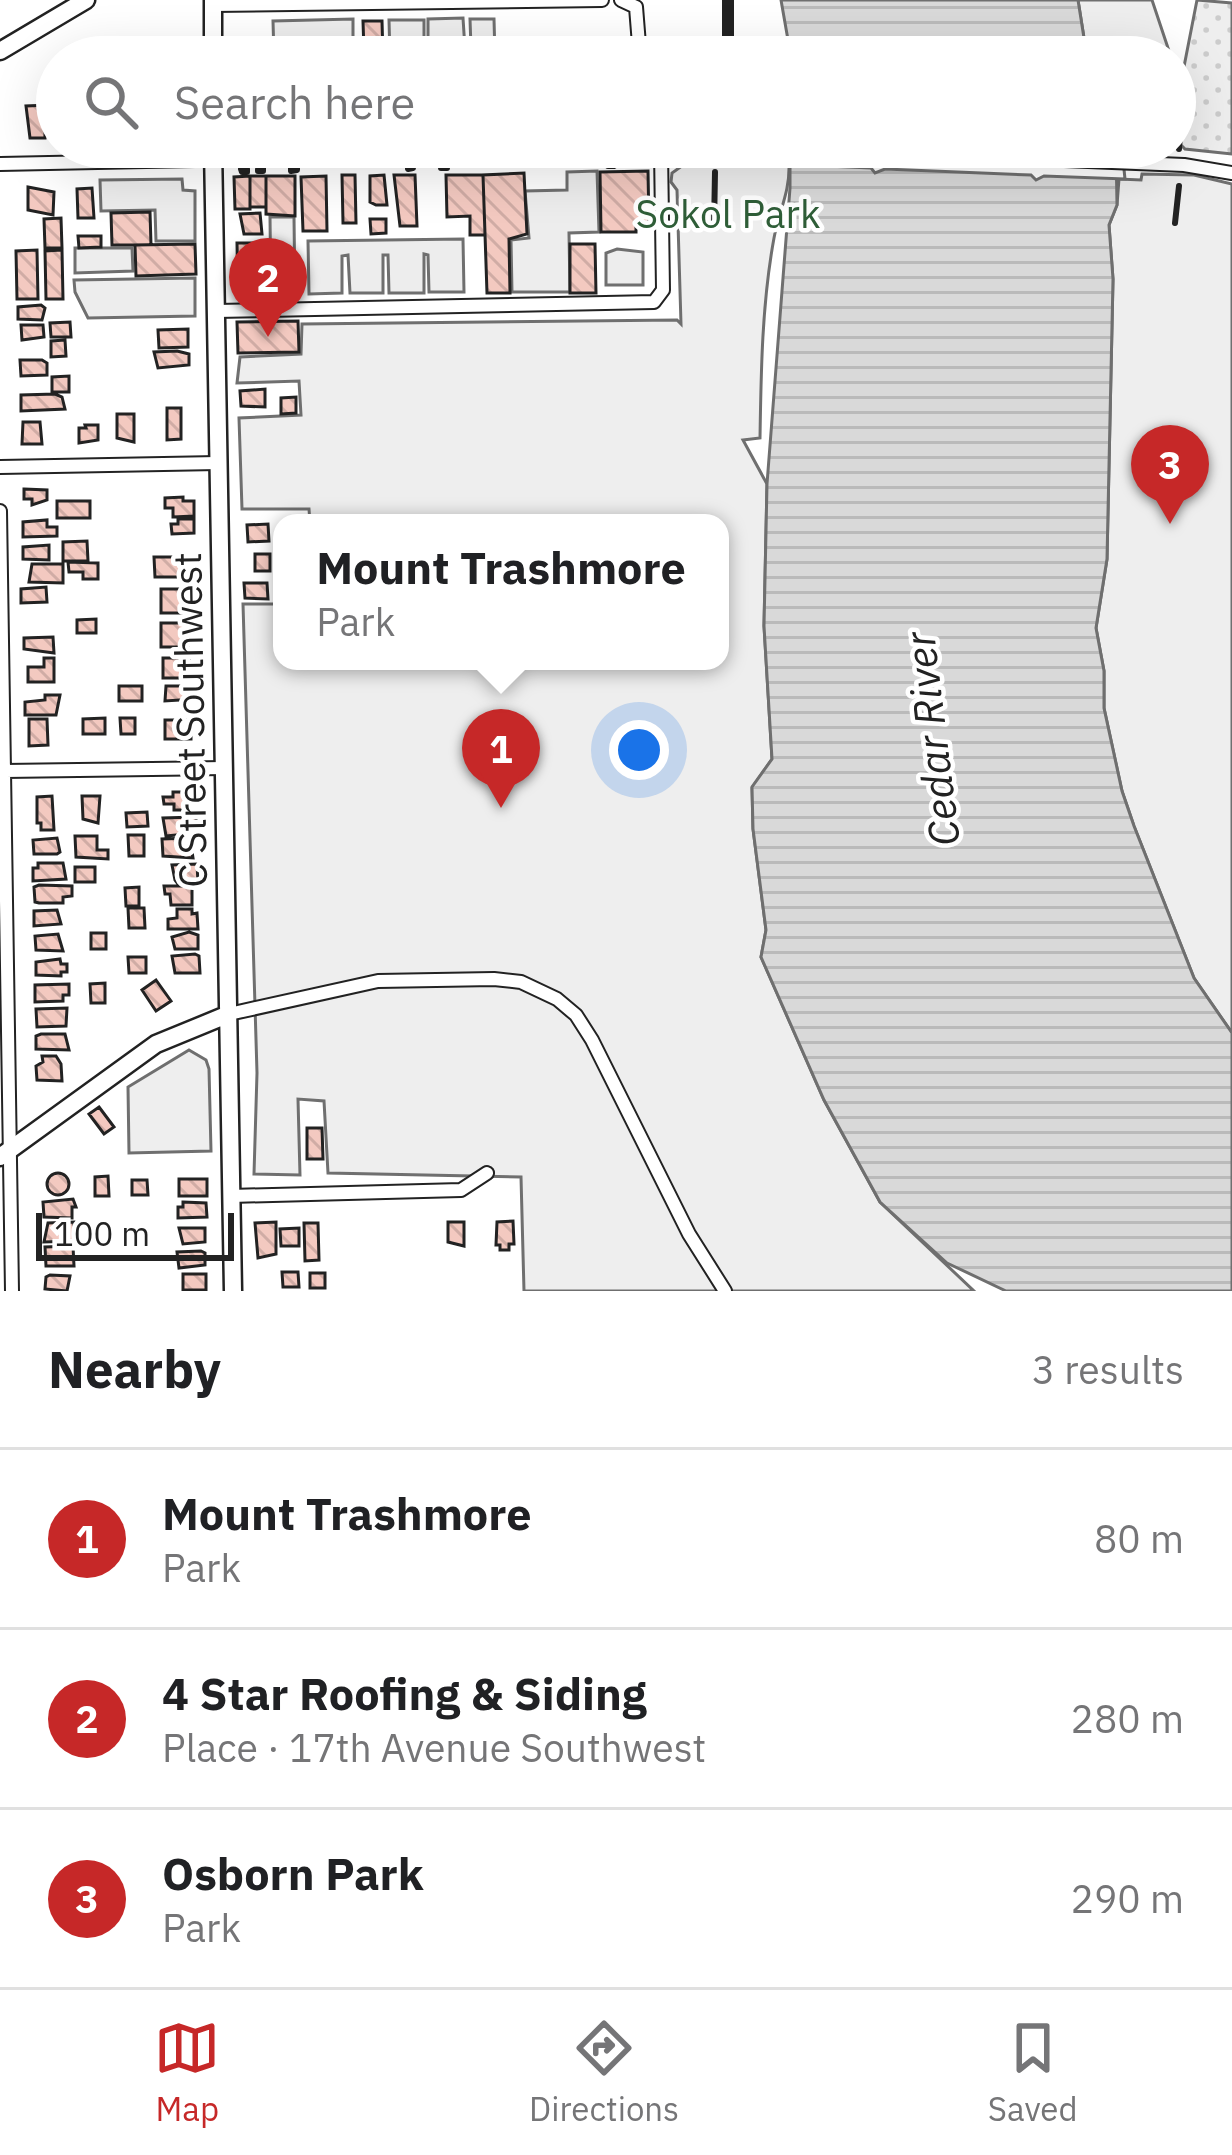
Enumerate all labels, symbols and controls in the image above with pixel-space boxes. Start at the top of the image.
search box [36,36,1196,168]
icon: search [78,69,144,135]
text: Search here [174,73,415,131]
park label: Sokol Park [636,188,820,239]
pin: 2 [229,238,307,337]
pin: 3 [1131,425,1209,524]
popup [273,514,729,670]
text: Mount Trashmore [316,538,686,596]
street label: C Street Southwest [161,552,218,888]
text: Park [316,596,395,647]
water label: Cedar River [891,627,972,849]
pin: 1 [462,709,540,808]
your location [609,720,669,780]
scale bar [36,1207,234,1260]
text: 100 m [54,1212,150,1255]
text: Nearby [48,1336,221,1402]
text: 3 results [1032,1344,1184,1395]
text: Mount Trashmore [162,1484,532,1542]
text: 1 [75,1513,99,1564]
text: 80 m [1094,1513,1184,1564]
text: Park [162,1542,241,1593]
text: 4 Star Roofing & Siding [162,1664,647,1722]
text: 2 [75,1693,99,1744]
text: 280 m [1071,1693,1184,1744]
text: Place · 17th Avenue Southwest [162,1722,706,1773]
text: Osborn Park [162,1844,424,1902]
text: 3 [75,1873,99,1924]
text: 290 m [1071,1873,1184,1924]
text: Park [162,1902,241,1953]
tab: Map [154,2015,220,2130]
tab: Directions [529,2015,679,2130]
tab: Saved [988,2015,1078,2130]

